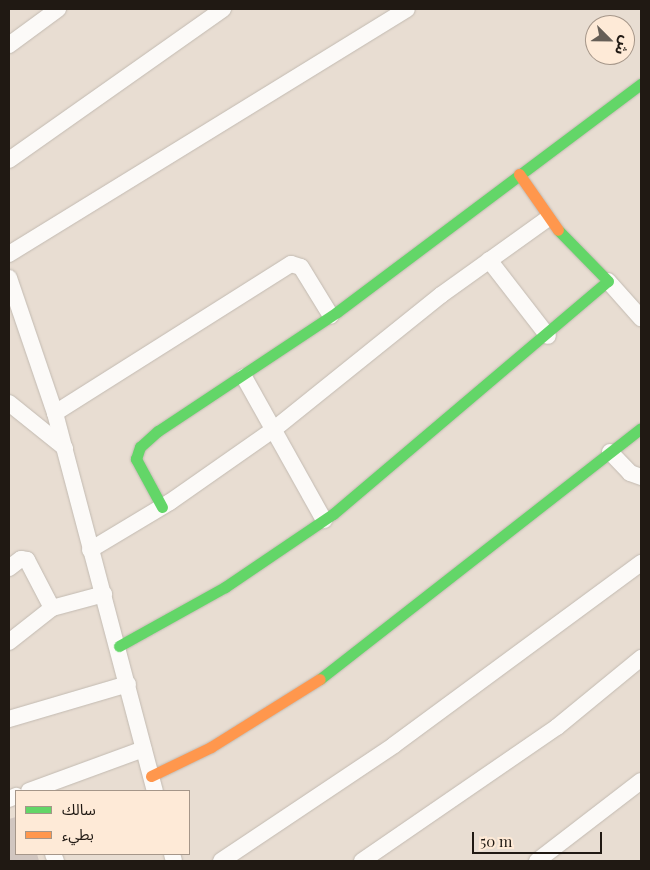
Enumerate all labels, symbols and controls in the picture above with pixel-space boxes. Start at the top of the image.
north arrow [585,15,635,65]
text: ش [611,33,636,58]
legend [15,790,190,855]
text: سالك [62,799,96,819]
scale bar [475,822,605,854]
text: بطيء [62,824,94,844]
text: 50 m [480,831,512,851]

